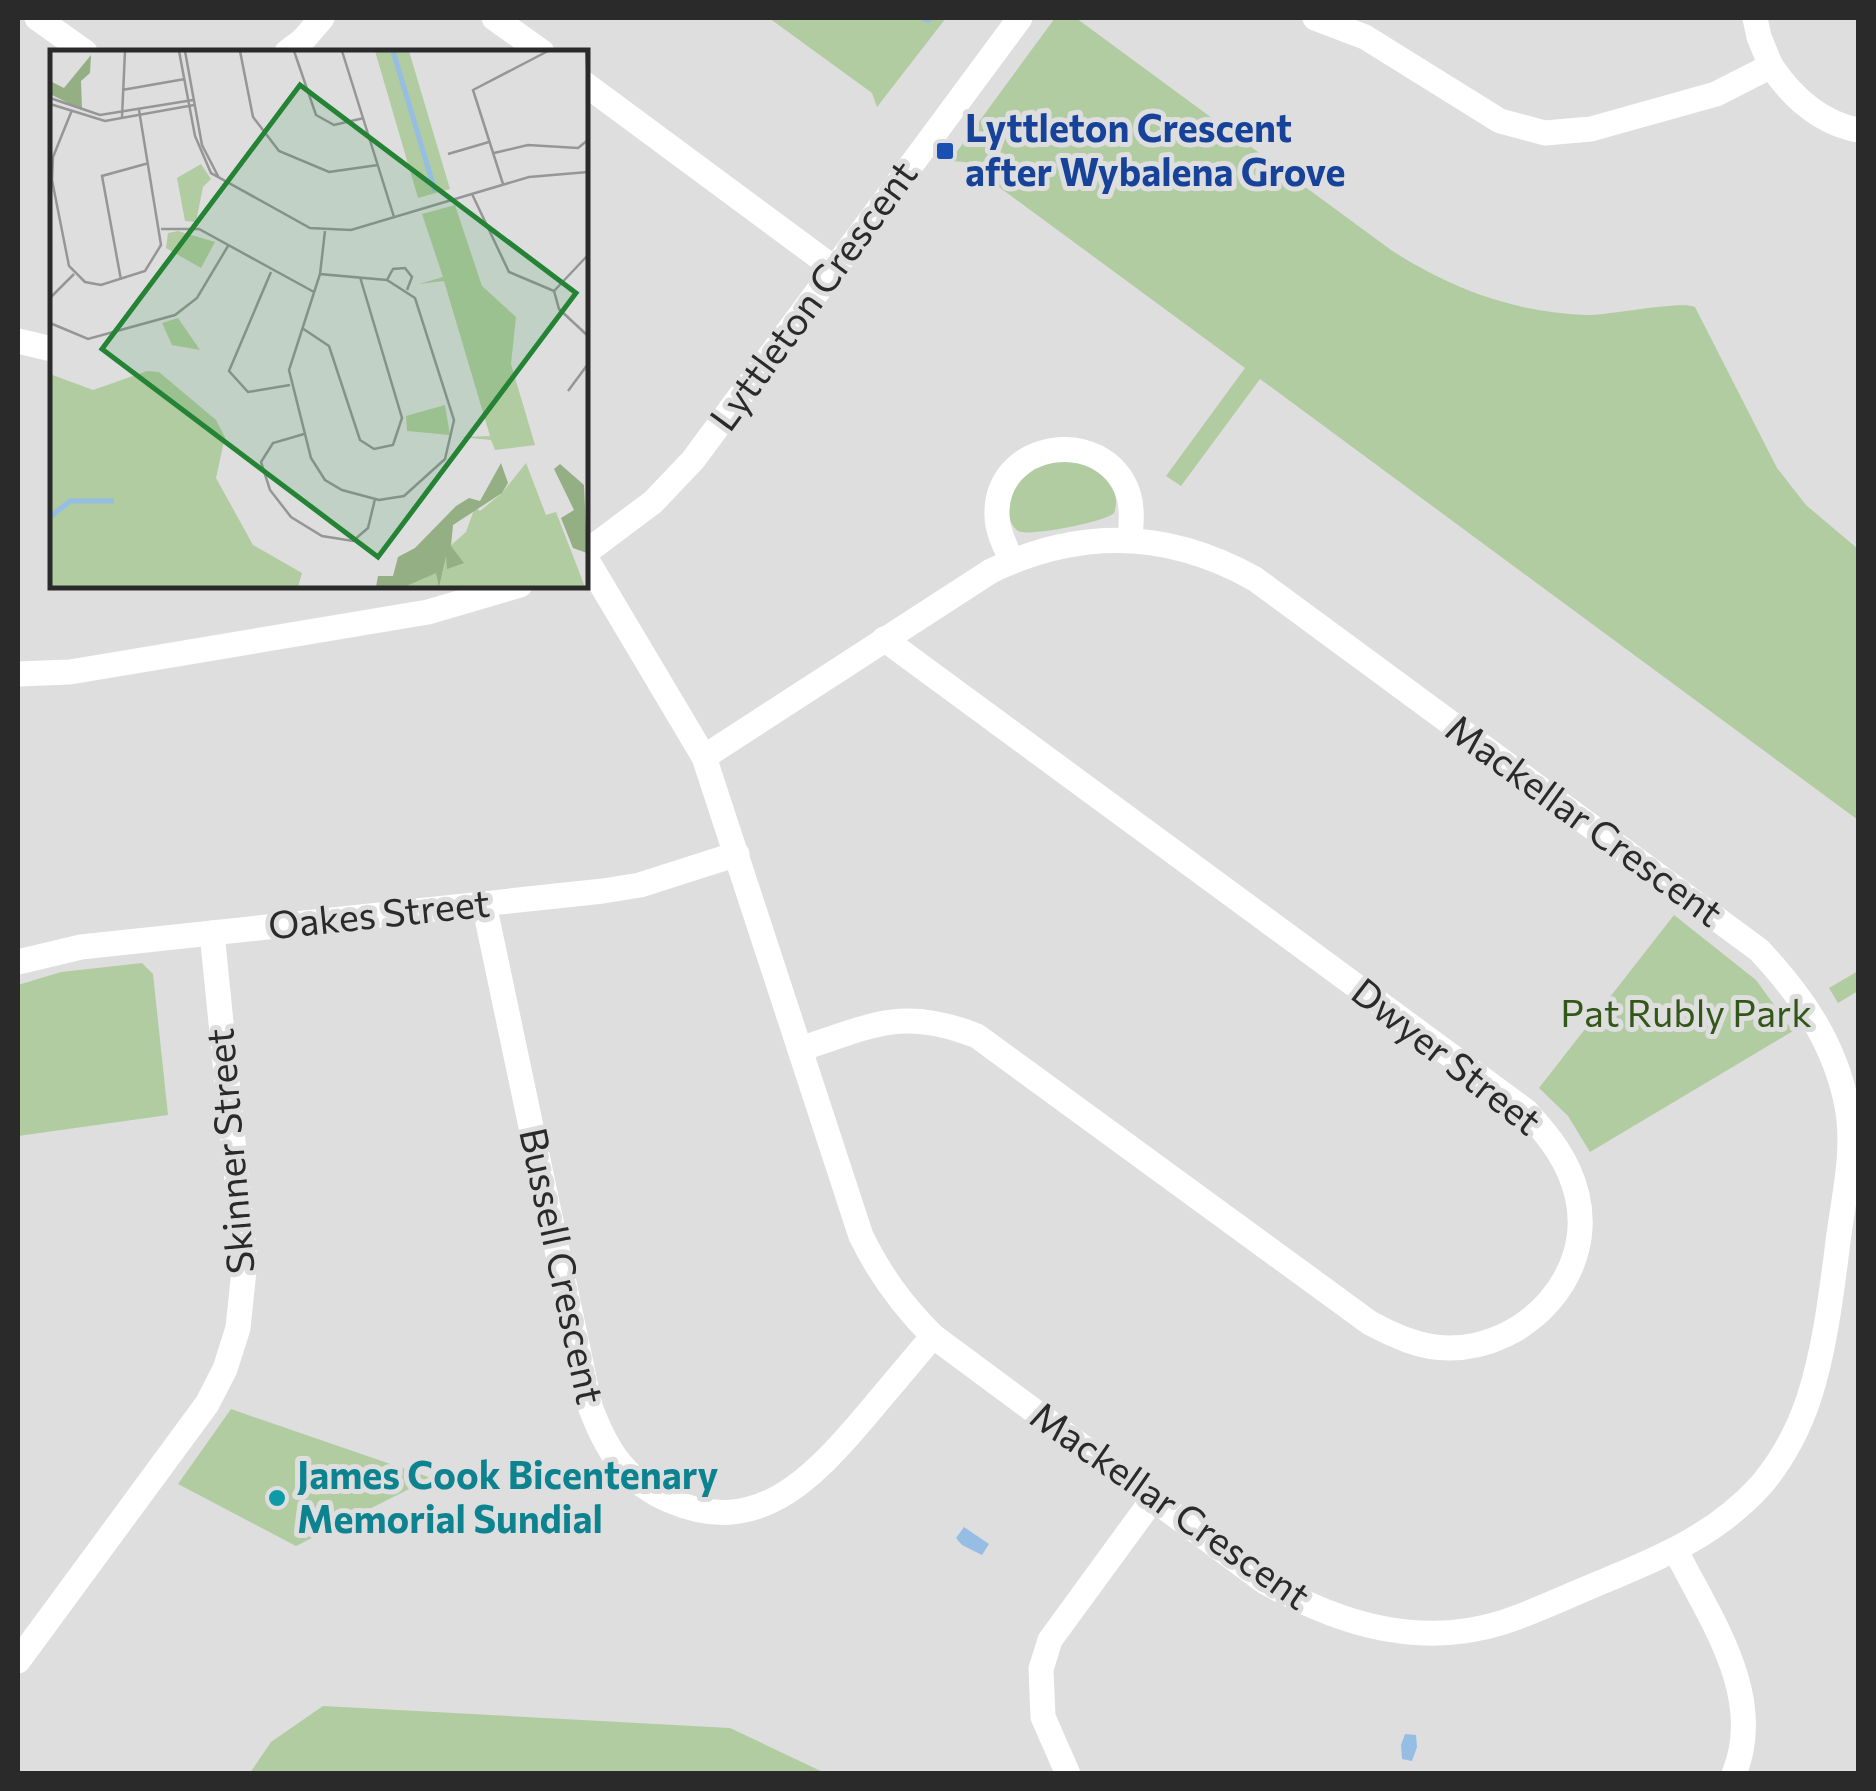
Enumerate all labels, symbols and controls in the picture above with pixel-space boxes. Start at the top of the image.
inset map [50,50,588,588]
place label: Lyttleton Crescent after Wybalena Grove [965,103,1345,194]
marker: Lyttleton Crescent after Wybalena Grove [934,140,956,162]
street label: Lyttleton Crescent [698,150,926,439]
street label: Mackellar Crescent [1438,703,1733,935]
street label: Oakes Street [266,878,492,948]
street label: Dwyer Street [1344,967,1552,1144]
park label: Pat Rubly Park [1560,988,1812,1035]
street label: Skinner Street [194,1027,263,1276]
street label: Bussell Crescent [511,1123,616,1408]
street label: Mackellar Crescent [1023,1390,1320,1618]
place label: James Cook Bicentenary Memorial Sundial [297,1450,718,1541]
marker: James Cook Bicentenary Memorial Sundial [266,1487,288,1509]

